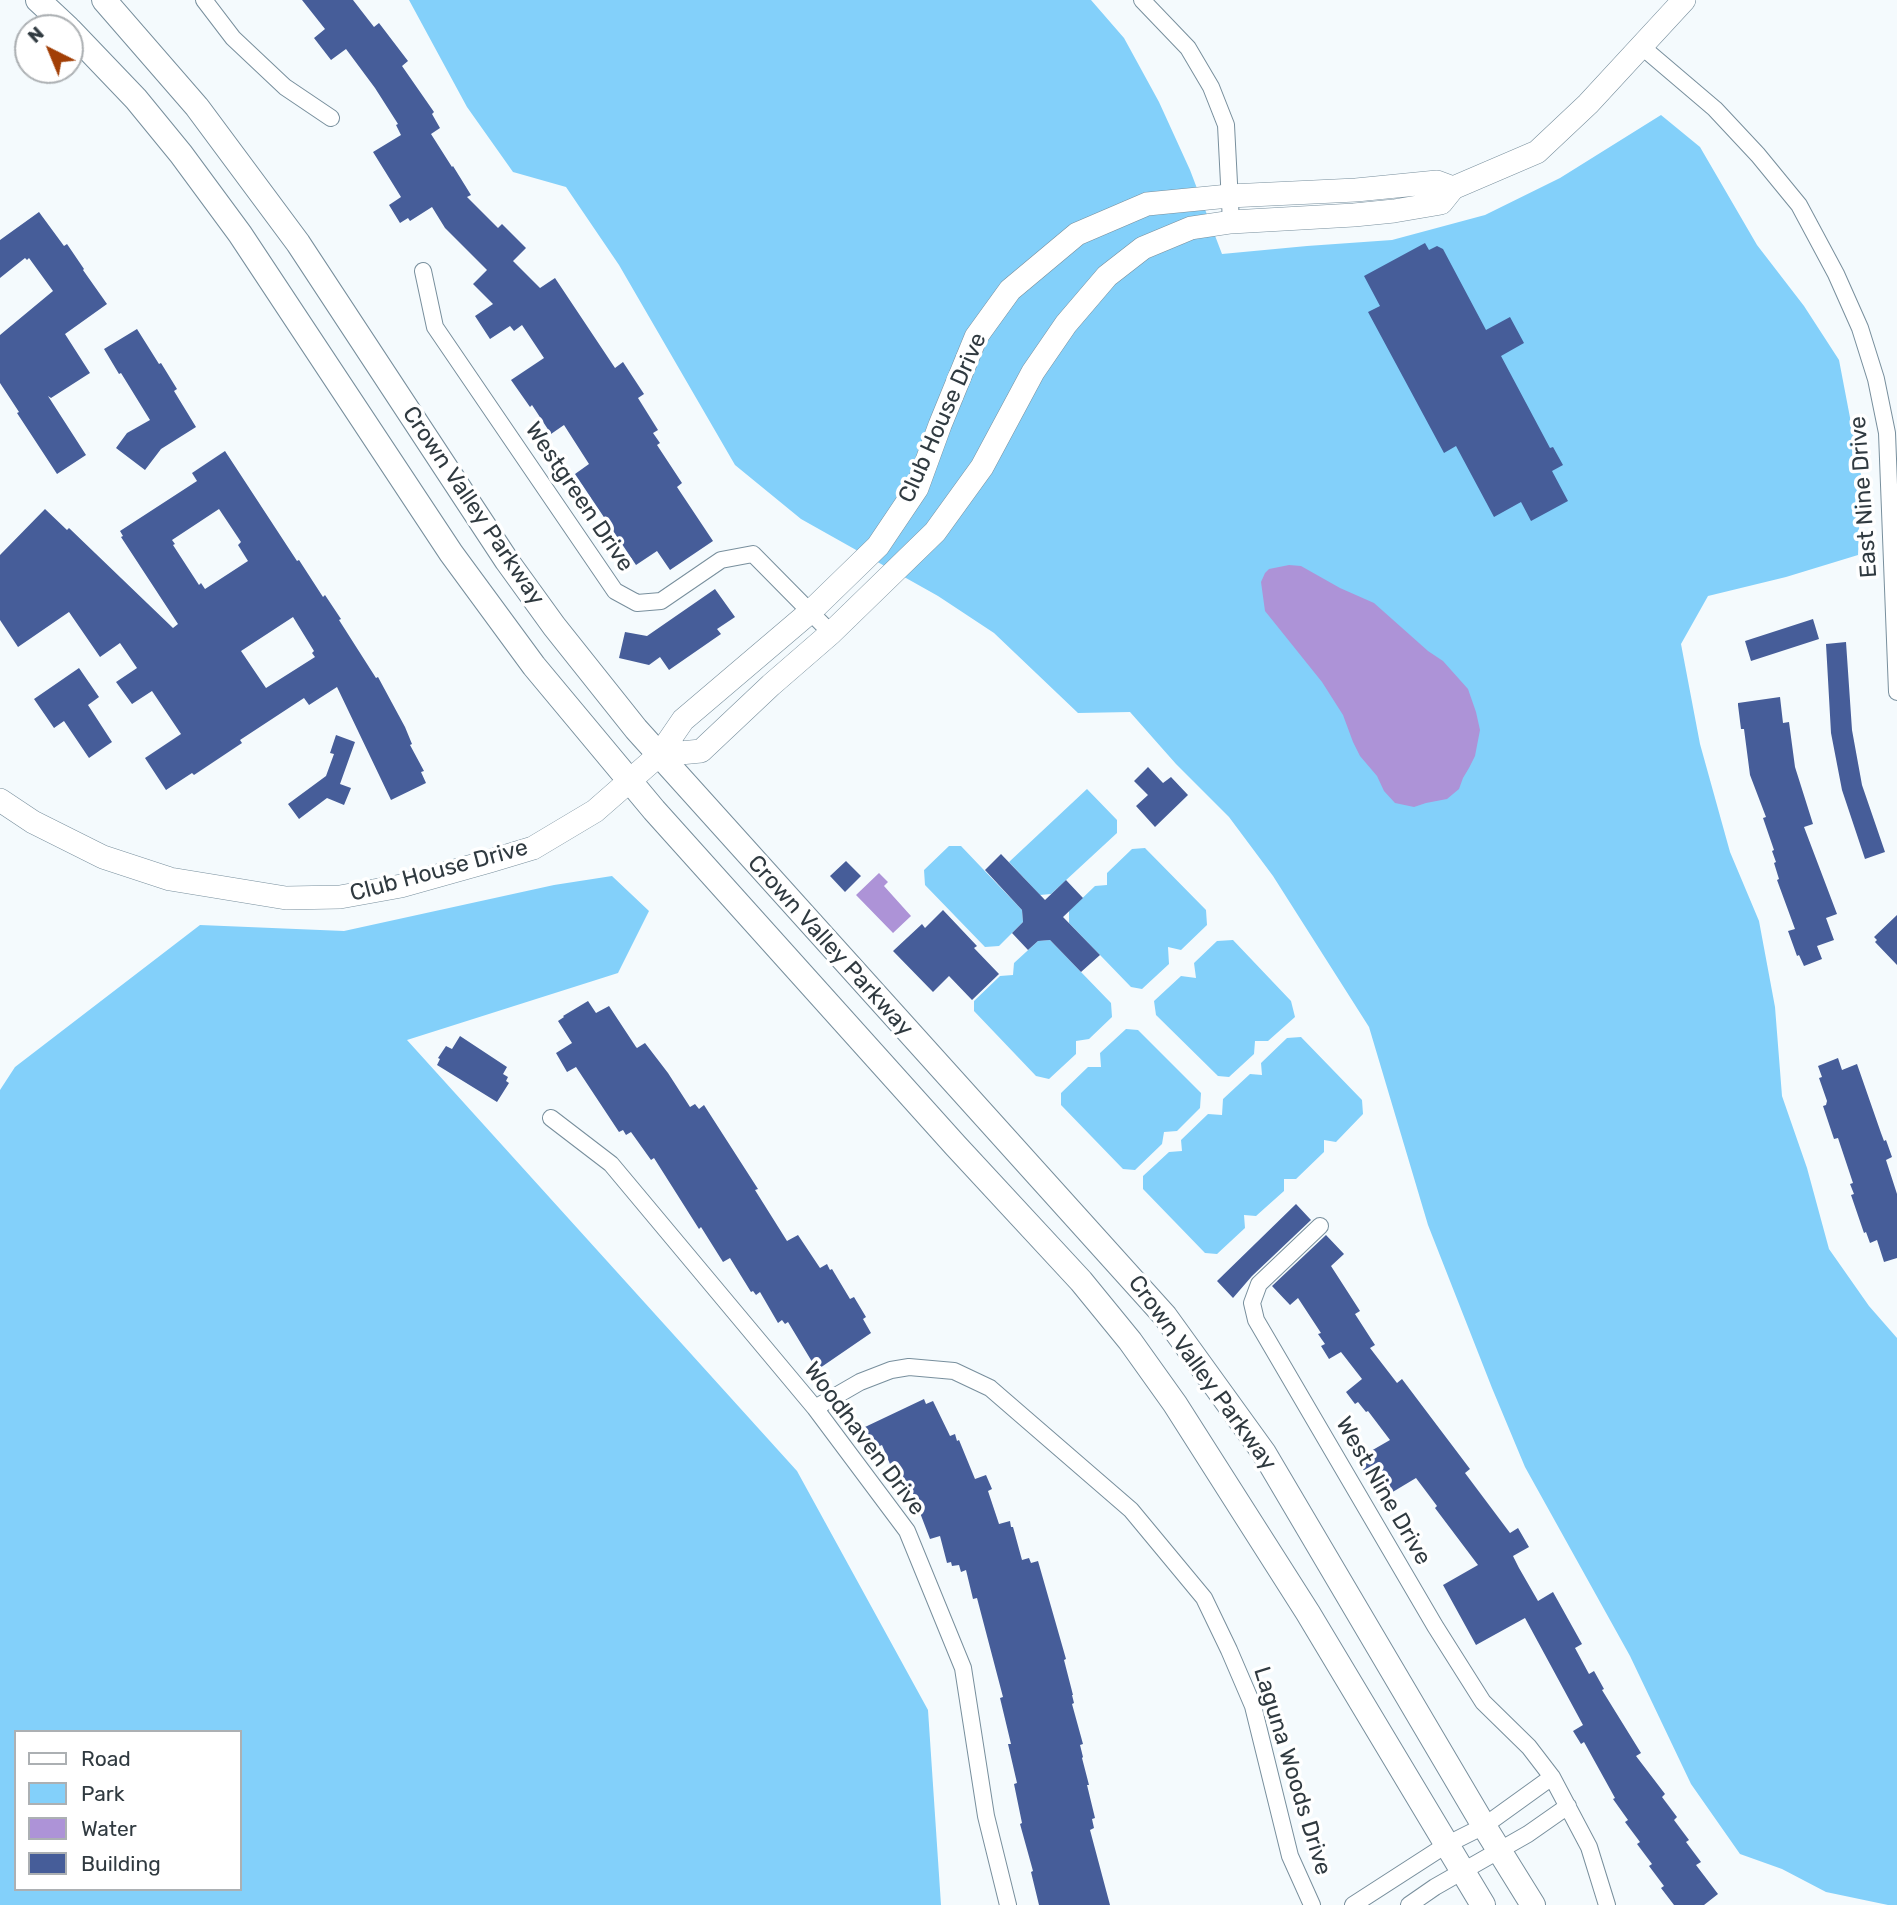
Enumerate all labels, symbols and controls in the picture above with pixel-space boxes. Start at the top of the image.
north arrow [14,14,84,84]
text: N [23,22,49,48]
street label: Club House Drive [893,329,993,507]
street label: Crown Valley Parkway [396,401,550,611]
street label: East Nine Drive [1845,415,1883,579]
street label: Westgreen Drive [519,417,639,577]
street label: Club House Drive [347,834,531,908]
street label: Crown Valley Parkway [741,850,919,1042]
street label: Crown Valley Parkway [1122,1270,1282,1476]
street label: Woodhaven Drive [797,1357,931,1521]
street label: West Nine Drive [1329,1412,1437,1570]
street label: Laguna Woods Drive [1247,1664,1337,1878]
legend [14,1730,242,1891]
text: Road [81,1746,131,1771]
text: Park [81,1781,125,1806]
text: Water [81,1816,137,1841]
text: Building [81,1851,161,1876]

